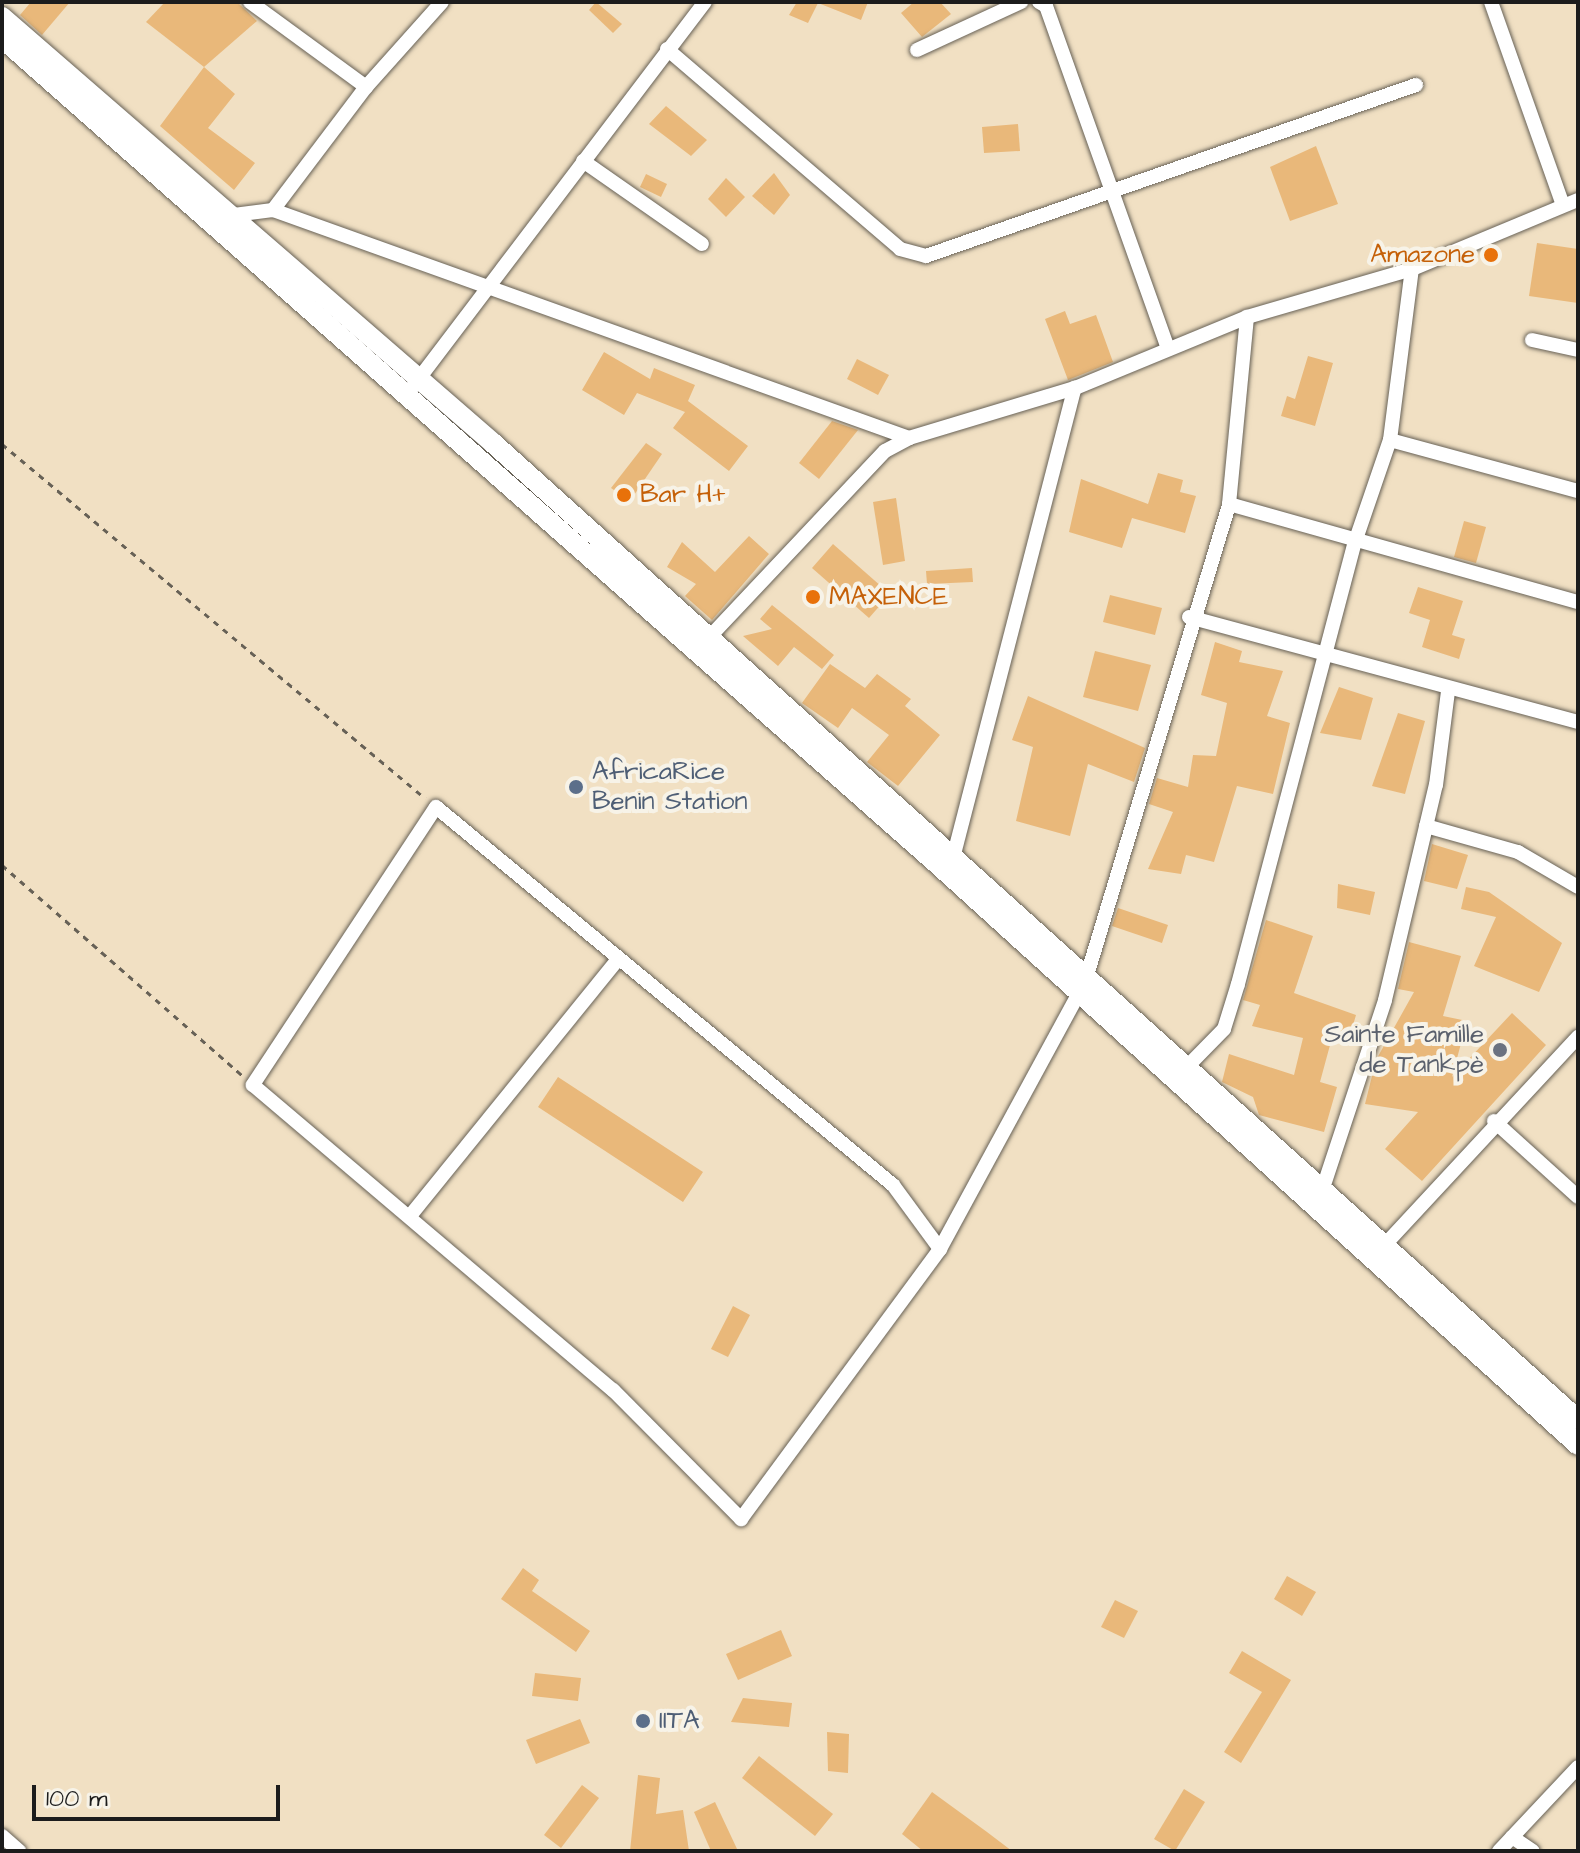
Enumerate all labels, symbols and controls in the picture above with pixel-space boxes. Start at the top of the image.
place label: Amazone [1370,239,1475,271]
marker: Amazone [1482,246,1500,264]
place label: Bar H+ [640,479,726,511]
marker: Bar H+ [615,486,633,504]
place label: MAXENCE [829,581,948,613]
marker: MAXENCE [804,588,822,606]
place label: AfricaRice Benin Station [592,756,747,818]
marker: AfricaRice Benin Station [567,778,585,796]
place label: Sainte Famille de Tankpè [1324,1019,1484,1080]
marker: Sainte Famille de Tankpè [1491,1041,1509,1059]
place label: IITA [659,1705,700,1737]
marker: IITA [634,1712,652,1730]
scale bar [36,1769,284,1819]
text: 100 m [46,1782,108,1816]

